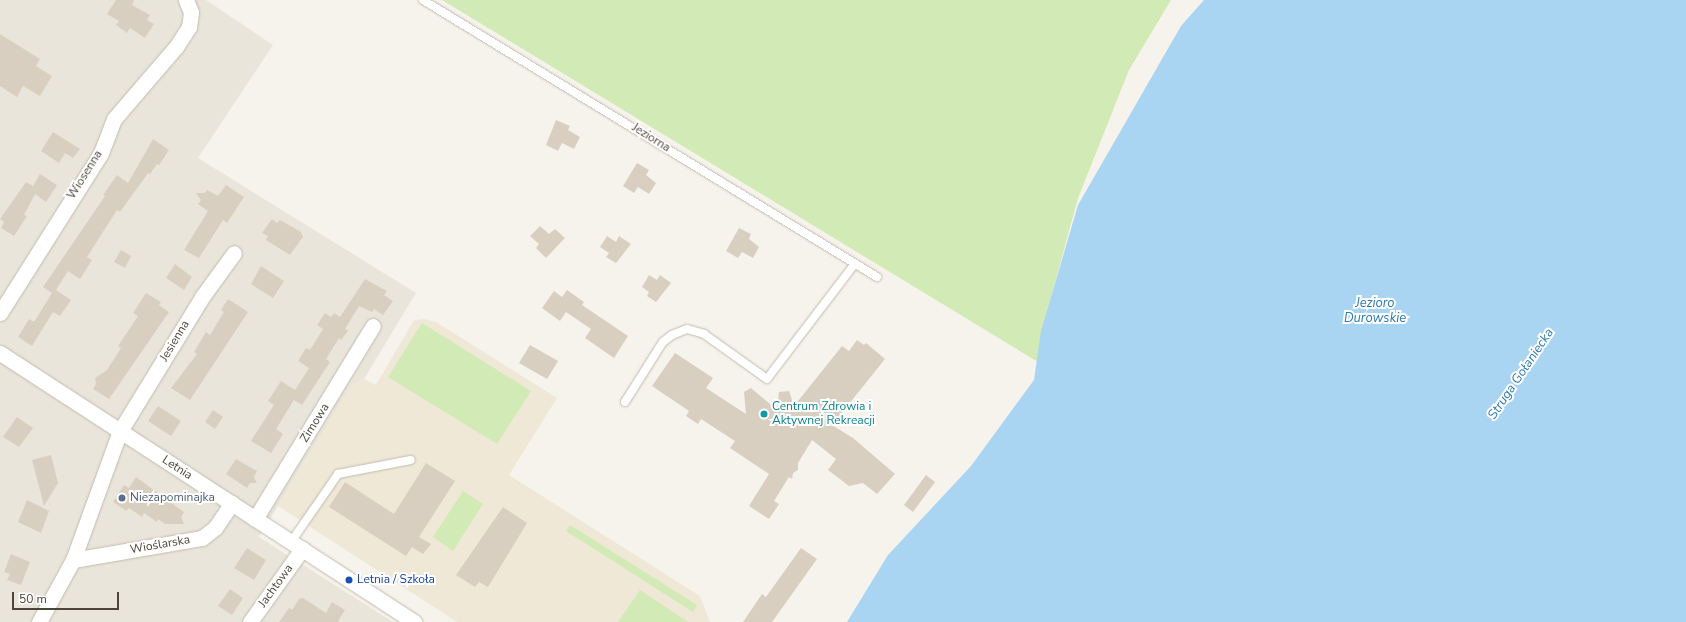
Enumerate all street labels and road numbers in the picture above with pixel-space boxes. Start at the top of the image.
street label: Jeziorna [629,121,673,155]
street label: Wiosenna [64,148,106,202]
street label: Jesienna [157,318,193,364]
street label: Zimowa [297,401,333,445]
street label: Letnia [159,453,195,483]
street label: Wioślarska [129,533,191,557]
street label: Jachtowa [256,562,296,610]

